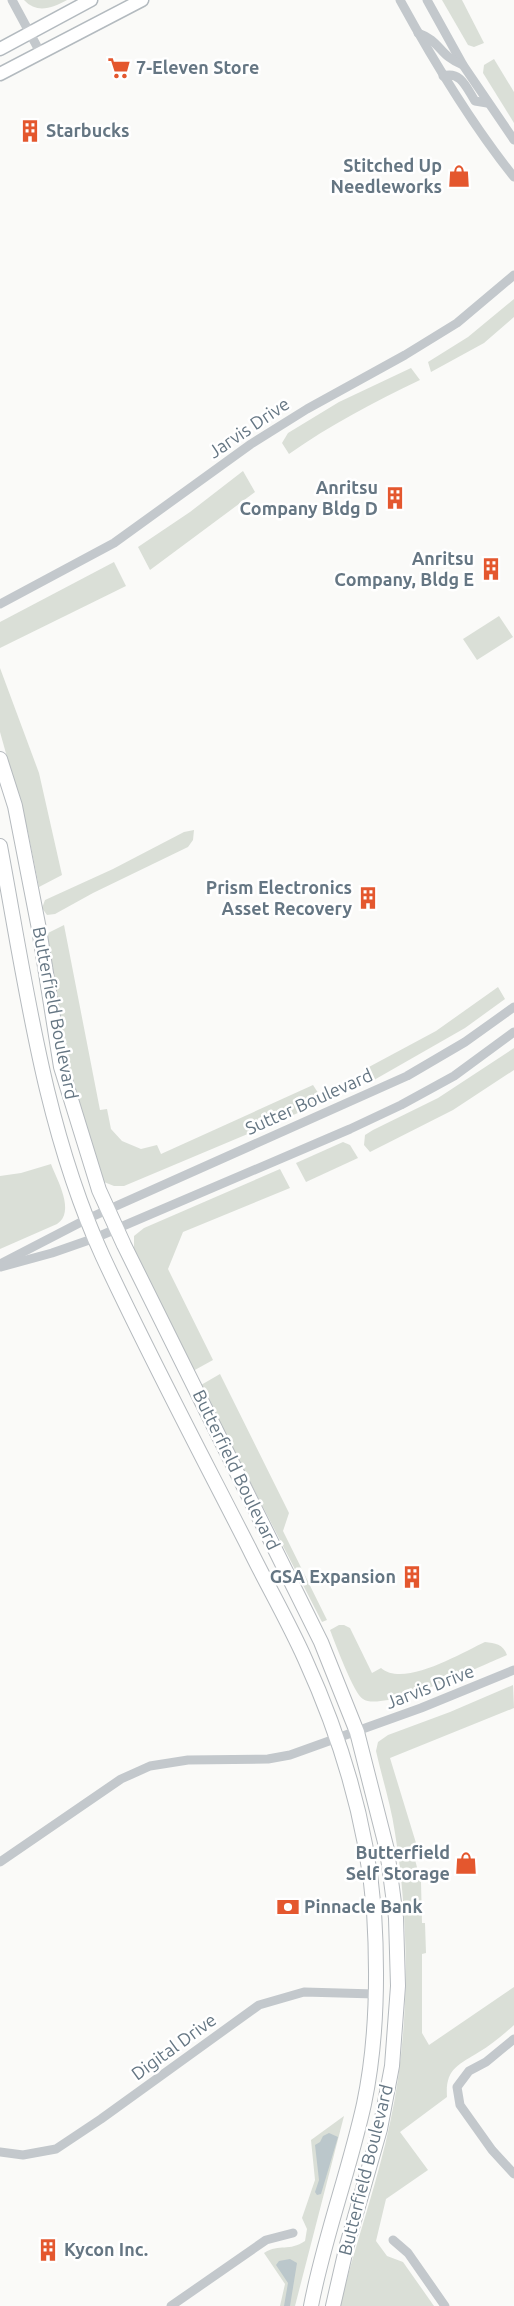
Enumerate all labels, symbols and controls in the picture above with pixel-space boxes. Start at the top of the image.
supermarket icon: 7-Eleven Store [106,55,132,81]
place label: 7-Eleven Store [136,57,259,77]
building icon: Starbucks [17,118,43,144]
place label: Starbucks [46,120,130,140]
place label: Stitched Up Needleworks [330,155,442,196]
shop icon: Stitched Up Needleworks [446,163,472,189]
street label: Jarvis Drive [204,393,293,461]
place label: Anritsu Company Bldg D [239,477,378,518]
building icon: Anritsu Company Bldg D [382,485,408,511]
place label: Anritsu Company, Bldg E [334,548,474,589]
building icon: Anritsu Company, Bldg E [478,556,504,582]
place label: Prism Electronics Asset Recovery [206,877,352,918]
building icon: Prism Electronics Asset Recovery [355,885,381,911]
street label: Butterfield Boulevard [29,925,83,1101]
street label: Sutter Boulevard [242,1064,375,1138]
street label: Butterfield Boulevard [189,1386,284,1553]
building icon: GSA Expansion [399,1564,425,1590]
place label: GSA Expansion [270,1566,396,1586]
street label: Jarvis Drive [383,1660,477,1712]
place label: Butterfield Self Storage [346,1842,450,1883]
shop icon: Butterfield Self Storage [453,1850,479,1876]
bank icon: Pinnacle Bank [275,1894,301,1920]
place label: Pinnacle Bank [304,1896,423,1916]
street label: Digital Drive [127,2009,220,2084]
street label: Butterfield Boulevard [334,2082,396,2257]
building icon: Kycon Inc. [35,2237,61,2263]
place label: Kycon Inc. [64,2239,148,2259]

